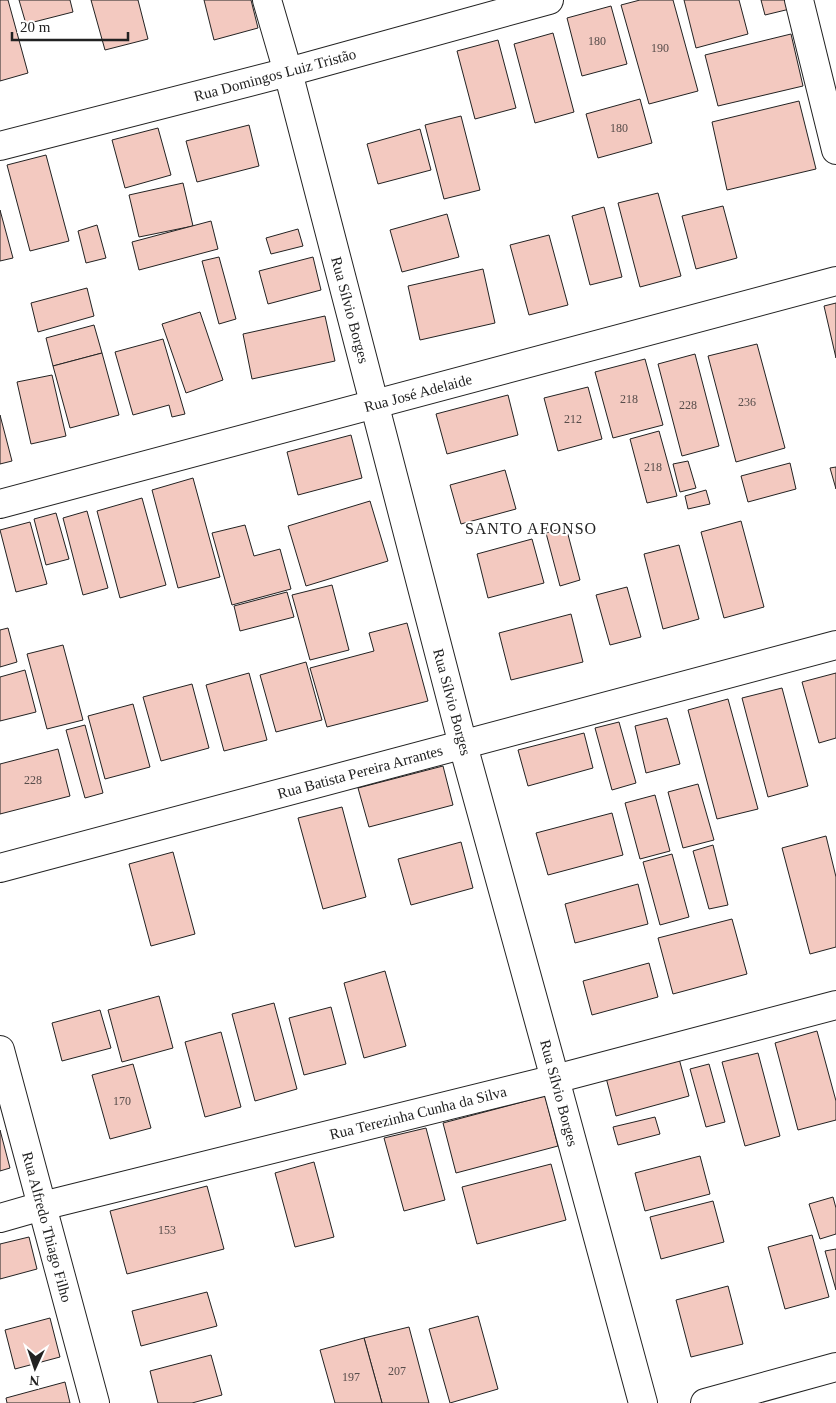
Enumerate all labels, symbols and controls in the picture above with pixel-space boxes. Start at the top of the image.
scale bar [12,10,129,42]
text: 20 m [20,19,51,35]
house number: 180 [588,34,606,48]
house number: 190 [651,41,669,55]
street label: Rua Domingos Luiz Tristão [192,46,358,104]
house number: 180 [610,121,628,135]
street label: Rua Sílvio Borges [328,255,372,365]
street label: Rua José Adelaide [362,371,474,415]
house number: 218 [620,392,638,406]
house number: 236 [738,395,756,409]
house number: 228 [679,398,697,412]
house number: 212 [564,412,582,426]
house number: 218 [644,460,662,474]
district label: SANTO AFONSO [465,520,597,537]
street label: Rua Sílvio Borges [430,647,474,757]
street label: Rua Batista Pereira Arrantes [276,742,444,802]
house number: 228 [24,773,42,787]
street label: Rua Sílvio Borges [537,1038,581,1148]
street label: Rua Terezinha Cunha da Silva [328,1083,509,1143]
house number: 170 [113,1094,131,1108]
street label: Rua Alfredo Thiago Filho [19,1150,75,1304]
house number: 153 [158,1223,176,1237]
north arrow [10,1343,60,1393]
house number: 207 [388,1364,406,1378]
house number: 197 [342,1370,360,1384]
text: N [29,1373,40,1388]

